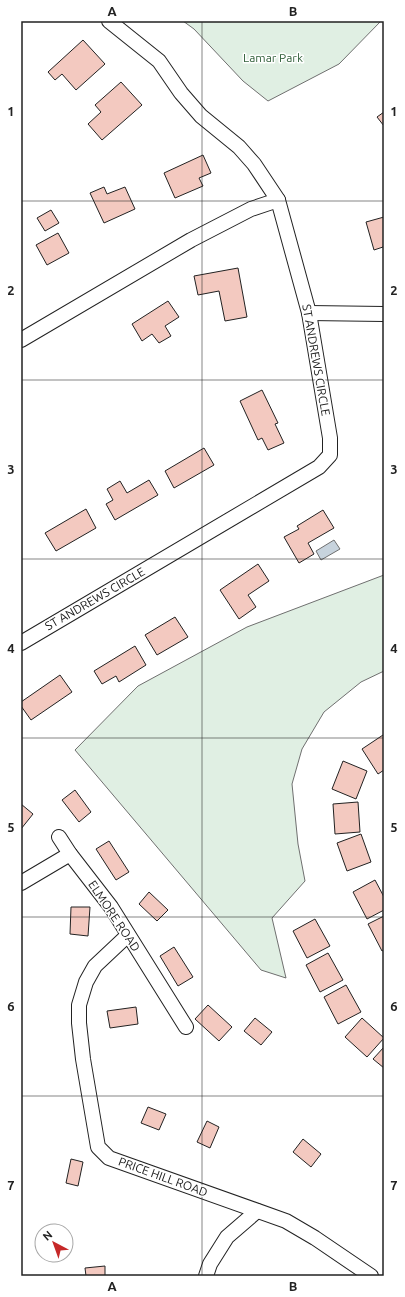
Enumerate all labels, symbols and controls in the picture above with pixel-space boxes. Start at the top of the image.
text: A [107,4,117,18]
text: B [289,4,298,18]
park label: Lamar Park [243,51,303,64]
text: 1 [7,104,15,118]
text: 1 [390,104,398,118]
text: 2 [7,283,15,297]
text: 2 [390,283,398,297]
street label: ST ANDREWS CIRCLE [300,303,333,417]
text: 3 [7,462,15,476]
text: 3 [390,462,398,476]
street label: ST ANDREWS CIRCLE [43,565,147,632]
text: 4 [7,641,15,655]
text: 4 [390,641,398,655]
text: 5 [7,820,15,834]
text: 5 [390,820,398,834]
street label: ELMORE ROAD [86,878,143,954]
text: 6 [7,999,15,1013]
text: 6 [390,999,398,1013]
street label: PRICE HILL ROAD [117,1154,210,1199]
text: 7 [7,1178,15,1192]
text: 7 [390,1178,398,1192]
north arrow [34,1223,74,1263]
text: N [40,1228,54,1243]
text: A [107,1279,117,1293]
text: B [289,1279,298,1293]

